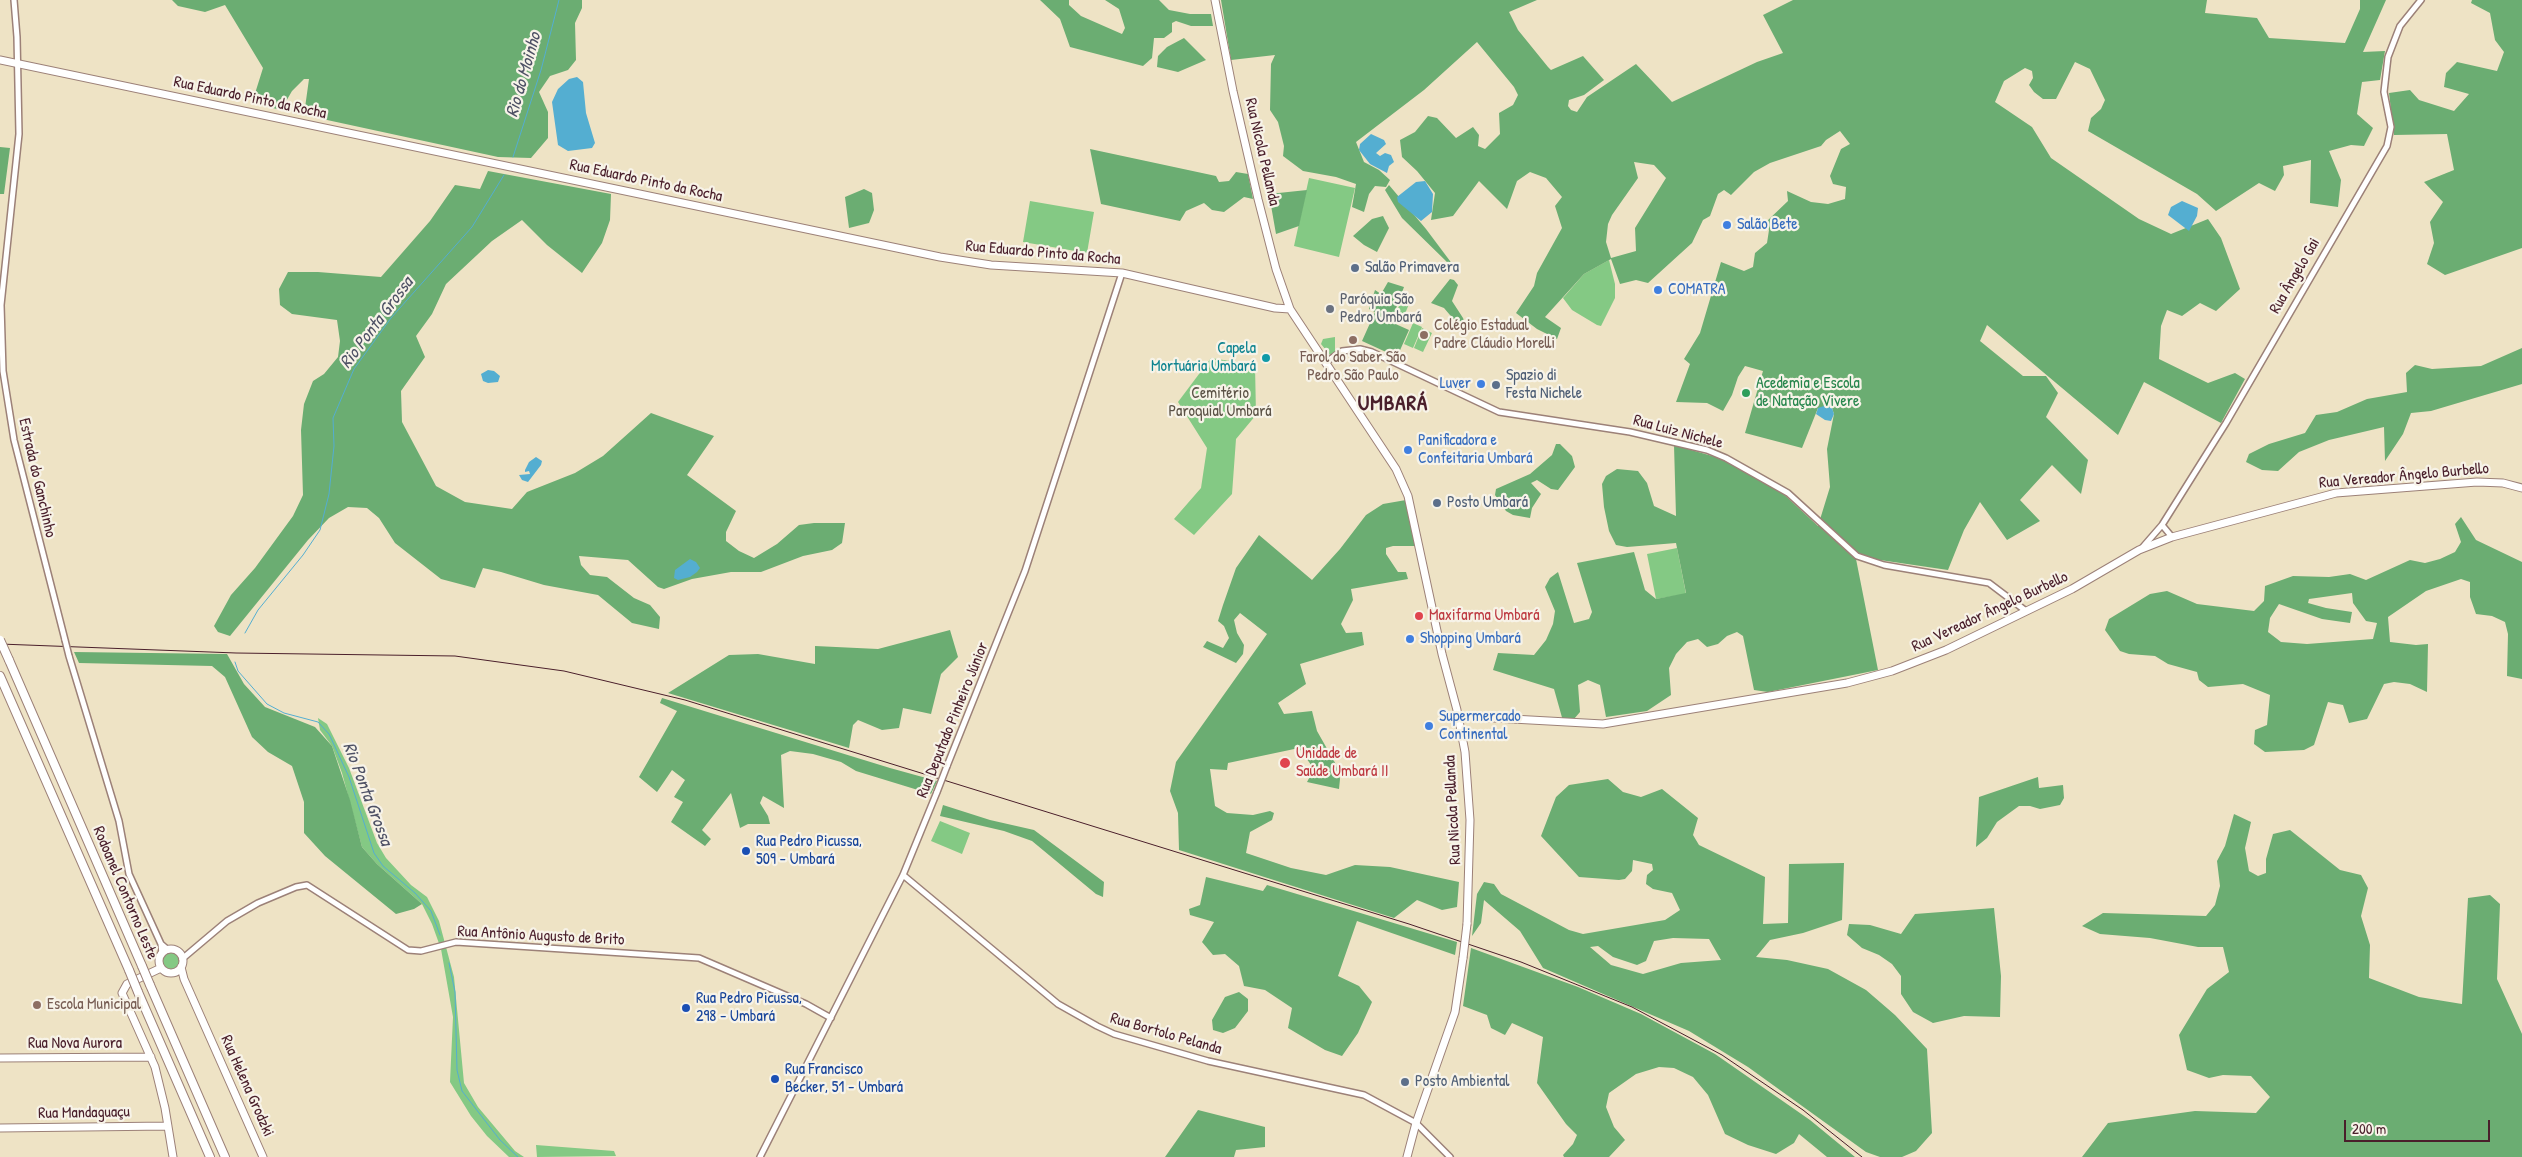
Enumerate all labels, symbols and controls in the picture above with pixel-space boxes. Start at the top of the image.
water label: Rio do Moinho [502,30,546,120]
street label: Rua Eduardo Pinto da Rocha [172,72,328,124]
street label: Rua Nicola Pellanda [1240,96,1284,208]
street label: Rua Eduardo Pinto da Rocha [568,155,724,207]
place label: Salão Bete [1737,215,1798,235]
marker: Salão Bete [1721,219,1733,231]
street label: Rua Ângelo Gai [2266,235,2324,317]
street label: Rua Eduardo Pinto da Rocha [965,237,1121,269]
place label: Salão Primavera [1365,258,1459,278]
marker: Salão Primavera [1349,262,1361,274]
water label: Rio Ponta Grossa [336,273,418,373]
place label: COMATRA [1668,280,1726,300]
marker: COMATRA [1652,284,1664,296]
place label: Paróquia São Pedro Umbará [1340,290,1422,328]
marker: Paróquia São Pedro Umbará [1324,303,1336,315]
place label: Colégio Estadual Padre Cláudio Morelli [1434,316,1555,354]
marker: Colégio Estadual Padre Cláudio Morelli [1418,329,1430,341]
marker: Farol do Saber São Pedro São Paulo [1347,334,1359,346]
place label: Capela Mortuária Umbará [1151,339,1256,377]
place label: Farol do Saber São Pedro São Paulo [1300,348,1406,386]
marker: Capela Mortuária Umbará [1260,352,1272,364]
place label: Spazio di Festa Nichele [1506,366,1582,404]
place label: Luver [1440,374,1471,394]
place label: Acedemia e Escola de Natação Vivere [1756,374,1860,412]
marker: Luver [1475,378,1487,390]
marker: Spazio di Festa Nichele [1490,379,1502,391]
park label: Cemitério Paroquial Umbará [1168,384,1272,422]
marker: Acedemia e Escola de Natação Vivere [1740,387,1752,399]
district label: UMBARÁ [1357,391,1429,417]
street label: Rua Luiz Nichele [1631,411,1725,453]
street label: Estrada do Ganchinho [14,416,60,540]
place label: Panificadora e Confeitaria Umbará [1418,431,1533,469]
marker: Panificadora e Confeitaria Umbará [1402,444,1414,456]
street label: Rua Vereador Ângelo Burbello [2318,459,2490,493]
place label: Posto Umbará [1447,493,1528,513]
marker: Posto Umbará [1431,497,1443,509]
street label: Rua Vereador Ângelo Burbello [1909,567,2071,657]
place label: Maxifarma Umbará [1429,606,1540,626]
marker: Maxifarma Umbará [1413,610,1425,622]
place label: Shopping Umbará [1420,629,1521,649]
marker: Shopping Umbará [1404,633,1416,645]
street label: Rua Deputado Pinheiro Júnior [913,639,993,801]
place label: Supermercado Continental [1439,707,1521,745]
marker: Supermercado Continental [1423,720,1435,732]
water label: Rio Ponta Grossa [337,739,397,849]
place label: Unidade de Saúde Umbará II [1296,744,1388,782]
street label: Rua Nicola Pellanda [1441,755,1465,865]
marker: Unidade de Saúde Umbará II [1278,756,1292,770]
street label: Rodoanel Contorno Leste [88,824,162,962]
place label: Rua Pedro Picussa, 509 - Umbará [756,832,862,870]
marker: Rua Pedro Picussa, 509 - Umbará [740,845,752,857]
street label: Rua Antônio Augusto de Brito [457,922,625,950]
place label: Rua Pedro Picussa, 298 - Umbará [696,989,802,1027]
place label: Escola Municipal [47,995,141,1015]
marker: Escola Municipal [31,999,43,1011]
marker: Rua Pedro Picussa, 298 - Umbará [680,1002,692,1014]
street label: Rua Bortolo Pelanda [1108,1009,1224,1059]
street label: Rua Helena Grodzki [216,1032,278,1140]
street label: Rua Nova Aurora [28,1034,122,1054]
place label: Rua Francisco Becker, 51 - Umbará [785,1060,903,1098]
place label: Posto Ambiental [1415,1072,1509,1092]
marker: Rua Francisco Becker, 51 - Umbará [769,1073,781,1085]
marker: Posto Ambiental [1399,1076,1411,1088]
street label: Rua Mandaguaçu [38,1103,130,1123]
scale bar [2347,1110,2493,1142]
text: 200 m [2352,1118,2386,1139]

